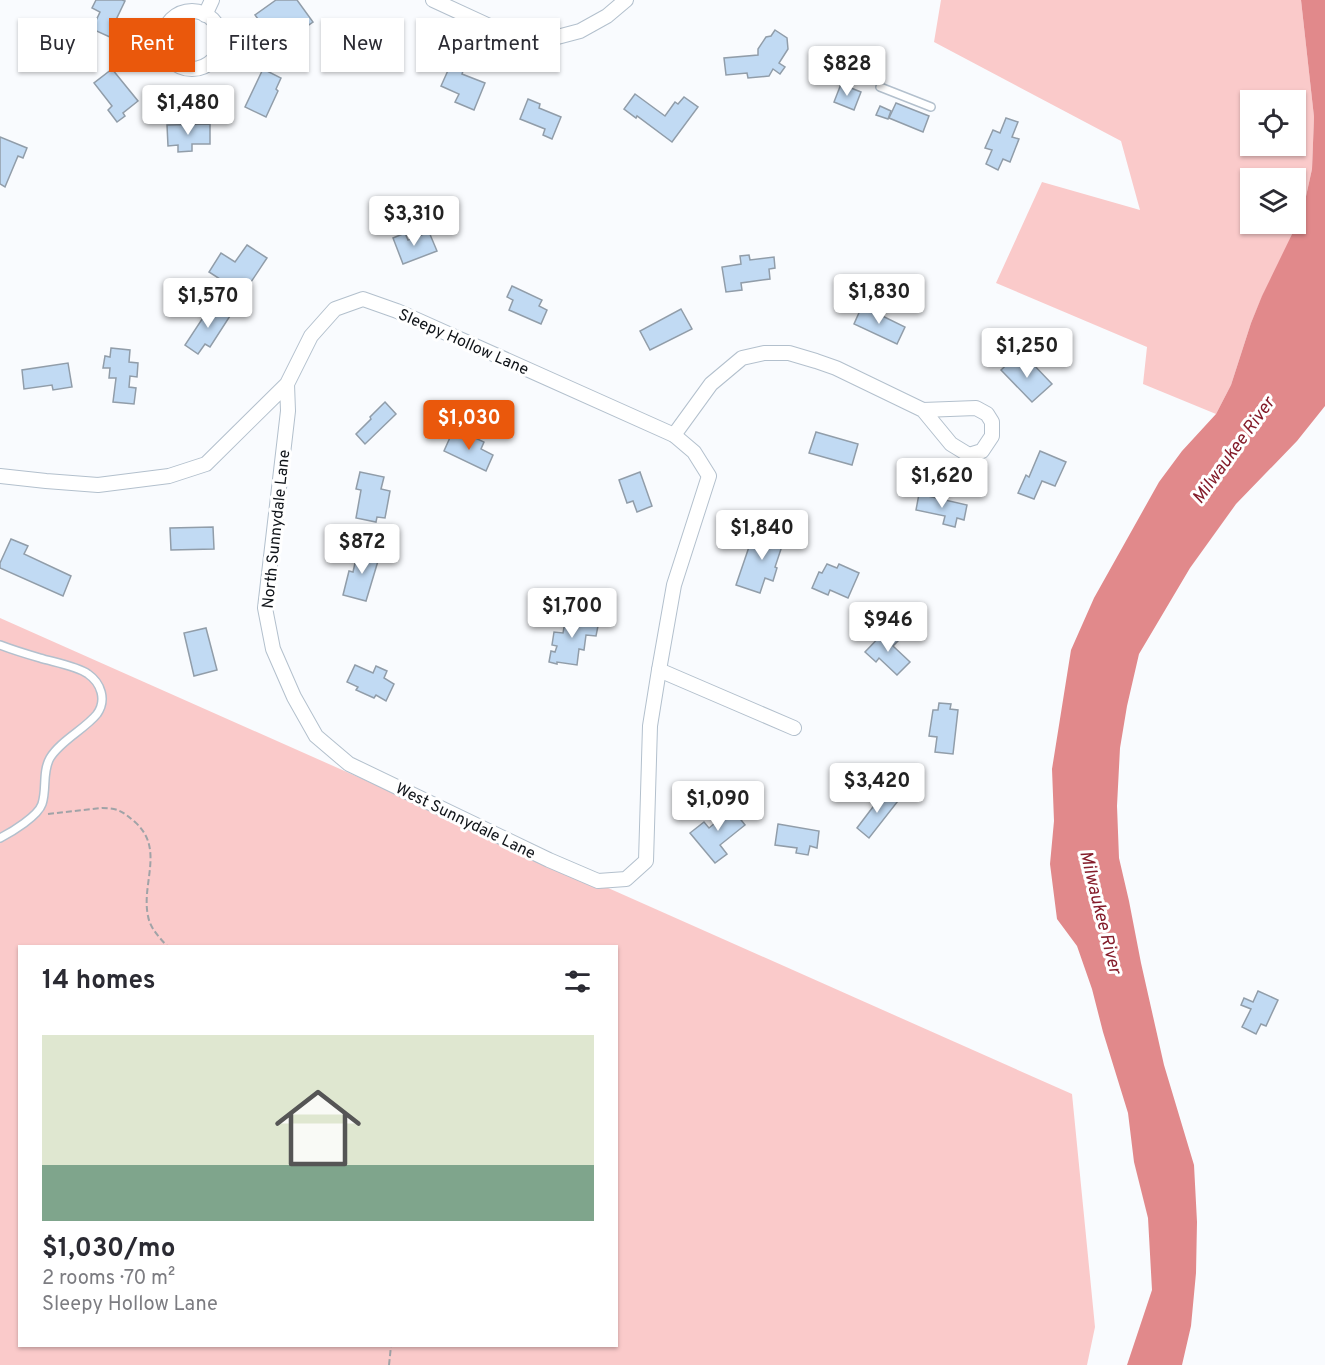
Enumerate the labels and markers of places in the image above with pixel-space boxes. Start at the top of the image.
pin: $828 [811,46,883,97]
pin: $1,480 [139,85,237,136]
pin: $3,310 [365,196,463,247]
pin: $1,830 [830,274,928,325]
pin: $1,570 [159,278,257,329]
pin: $1,250 [978,328,1076,379]
pin: $1,030 [420,400,518,451]
pin: $1,620 [893,458,991,509]
pin: $1,840 [713,510,811,561]
pin: $872 [326,524,398,575]
pin: $1,700 [523,588,621,639]
pin: $946 [852,602,924,653]
pin: $3,420 [828,763,926,814]
pin: $1,090 [669,781,767,832]

